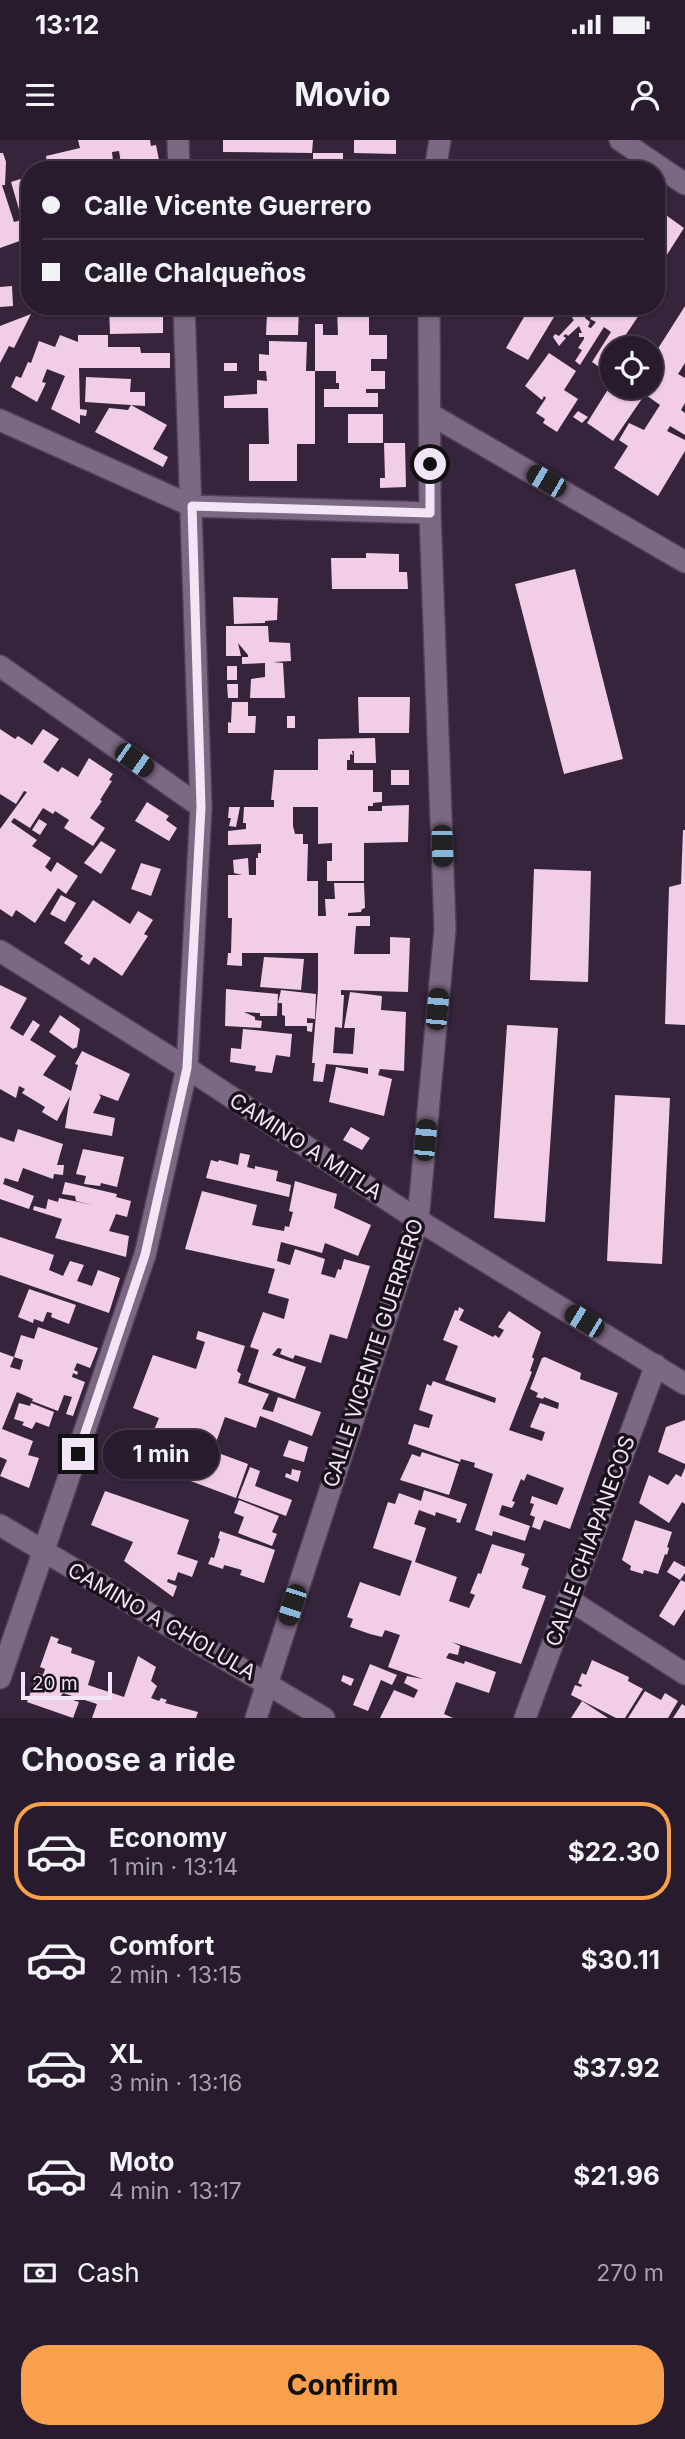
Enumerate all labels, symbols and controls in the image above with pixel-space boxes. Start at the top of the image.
text: 13:12 [35,9,99,40]
text: Movio [294,75,391,114]
icon: menu [21,76,59,114]
icon: person [626,76,664,114]
text: Calle Vicente Guerrero [84,190,372,221]
text: Calle Chalqueños [84,257,306,288]
map controls [600,336,663,399]
button: locate [600,336,663,399]
route start [414,448,446,480]
car [523,461,570,501]
car [111,739,158,781]
car [431,825,454,867]
car [425,987,450,1031]
street label: CAMINO A MITLA [225,1087,387,1205]
car [413,1118,438,1162]
street label: CALLE VICENTE GUERRERO [318,1216,428,1490]
car [561,1301,608,1341]
callout: 1 min [102,1430,218,1478]
street label: CALLE CHIAPANECOS [540,1432,640,1650]
route end [62,1438,94,1470]
text: 1 min [133,1440,189,1468]
street label: CAMINO A CHOLULA [63,1557,261,1685]
car [276,1582,309,1628]
scale bar [21,1669,112,1701]
text: 20 m [32,1672,78,1695]
text: Choose a ride [21,1740,236,1779]
icon: car [25,1820,88,1883]
text: Economy [109,1822,227,1853]
text: $22.30 [568,1836,660,1867]
text: 1 min · 13:14 [109,1853,238,1881]
icon: car [25,1928,88,1991]
text: Comfort [109,1930,214,1961]
text: $30.11 [581,1944,660,1975]
text: 2 min · 13:15 [109,1961,242,1989]
icon: car [25,2036,88,2099]
text: XL [109,2038,143,2069]
text: $37.92 [573,2052,660,2083]
text: 3 min · 13:16 [109,2069,242,2097]
icon: car [25,2144,88,2207]
text: Moto [109,2146,174,2177]
text: $21.96 [573,2160,660,2191]
text: 4 min · 13:17 [109,2177,242,2205]
icon: cash [21,2254,59,2292]
text: Cash [77,2257,140,2288]
text: 270 m [596,2259,664,2287]
button: Confirm [21,2345,664,2425]

